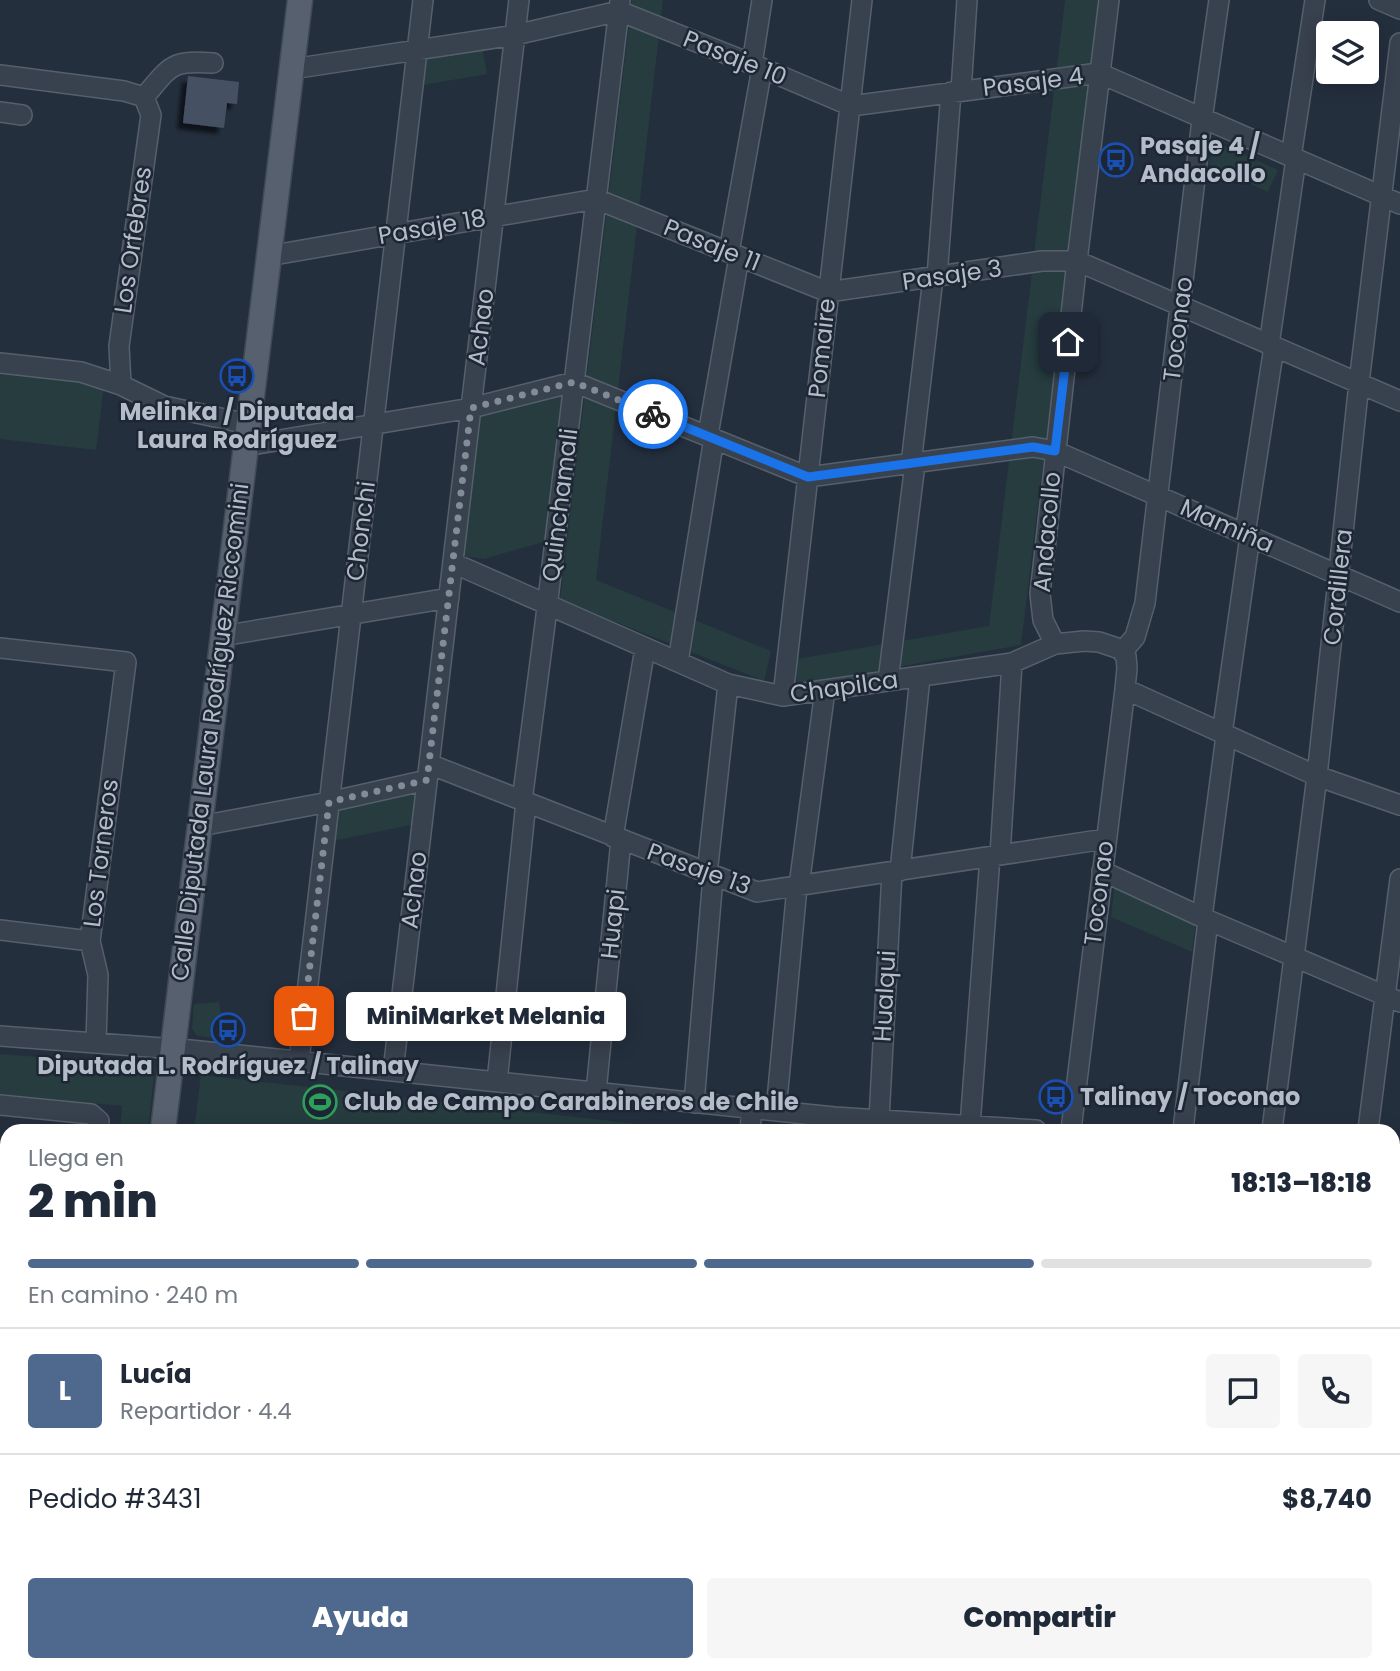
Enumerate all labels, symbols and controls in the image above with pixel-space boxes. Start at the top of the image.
map controls [1316,21,1379,84]
button: layers [1316,21,1379,84]
street label: Pasaje 10 [679,22,792,93]
street label: Pasaje 4 [981,59,1085,104]
place label: Pasaje 4 / Andacollo [1140,129,1266,190]
bus stop icon: Pasaje 4 / Andacollo [1097,141,1135,179]
street label: Los Orfebres [106,164,159,315]
street label: Pasaje 18 [375,201,488,252]
street label: Pasaje 11 [659,210,765,279]
street label: Pasaje 3 [900,251,1004,298]
street label: Toconao [1155,275,1200,383]
street label: Achao [459,286,502,368]
street label: Pomaire [800,297,843,399]
pin [1038,312,1098,372]
icon: home [1049,323,1087,361]
bus stop icon: Melinka / Diputada Laura Rodríguez [218,357,256,395]
courier [618,379,688,449]
place label: Melinka / Diputada Laura Rodríguez [120,395,354,456]
icon: bike [634,395,672,433]
street label: Quinchamali [534,426,585,584]
street label: Andacollo [1025,470,1068,594]
street label: Chonchi [338,479,383,583]
street label: Calle Diputada Laura Rodríguez Riccomini [163,481,256,983]
street label: Mamiña [1175,490,1279,561]
street label: Cordillera [1315,527,1360,647]
street label: Chapilca [788,663,900,710]
street label: Los Torneros [75,777,126,929]
street label: Pasaje 13 [643,835,756,902]
street label: Toconao [1076,839,1121,947]
street label: Achao [392,849,435,931]
street label: Huapi [592,887,633,961]
street label: Hualqui [866,949,903,1043]
pin [274,986,334,1046]
callout: MiniMarket Melania [346,992,626,1040]
icon: bag [285,997,323,1035]
text: MiniMarket Melania [367,1000,605,1032]
bus stop icon: Diputada L. Rodríguez / Talinay [209,1011,247,1049]
place label: Diputada L. Rodríguez / Talinay [37,1049,420,1082]
bus stop icon: Talinay / Toconao [1037,1078,1075,1116]
place label: Talinay / Toconao [1080,1080,1300,1113]
sports icon: Club de Campo Carabineros de Chile [301,1083,339,1121]
place label: Club de Campo Carabineros de Chile [344,1085,799,1118]
text: Llega en [28,1142,124,1174]
text: 18:13–18:18 [1231,1165,1372,1201]
text: 2 min [28,1169,158,1233]
text: En camino · 240 m [28,1279,238,1311]
button: chat [1206,1354,1280,1428]
button: phone [1298,1354,1372,1428]
text: Lucía [120,1356,192,1392]
text: L [59,1373,71,1409]
text: Repartidor · 4.4 [120,1395,292,1427]
text: Pedido #3431 [28,1481,201,1517]
text: $8,740 [1282,1481,1372,1517]
button: Ayuda [28,1578,693,1658]
button: Compartir [707,1578,1372,1658]

